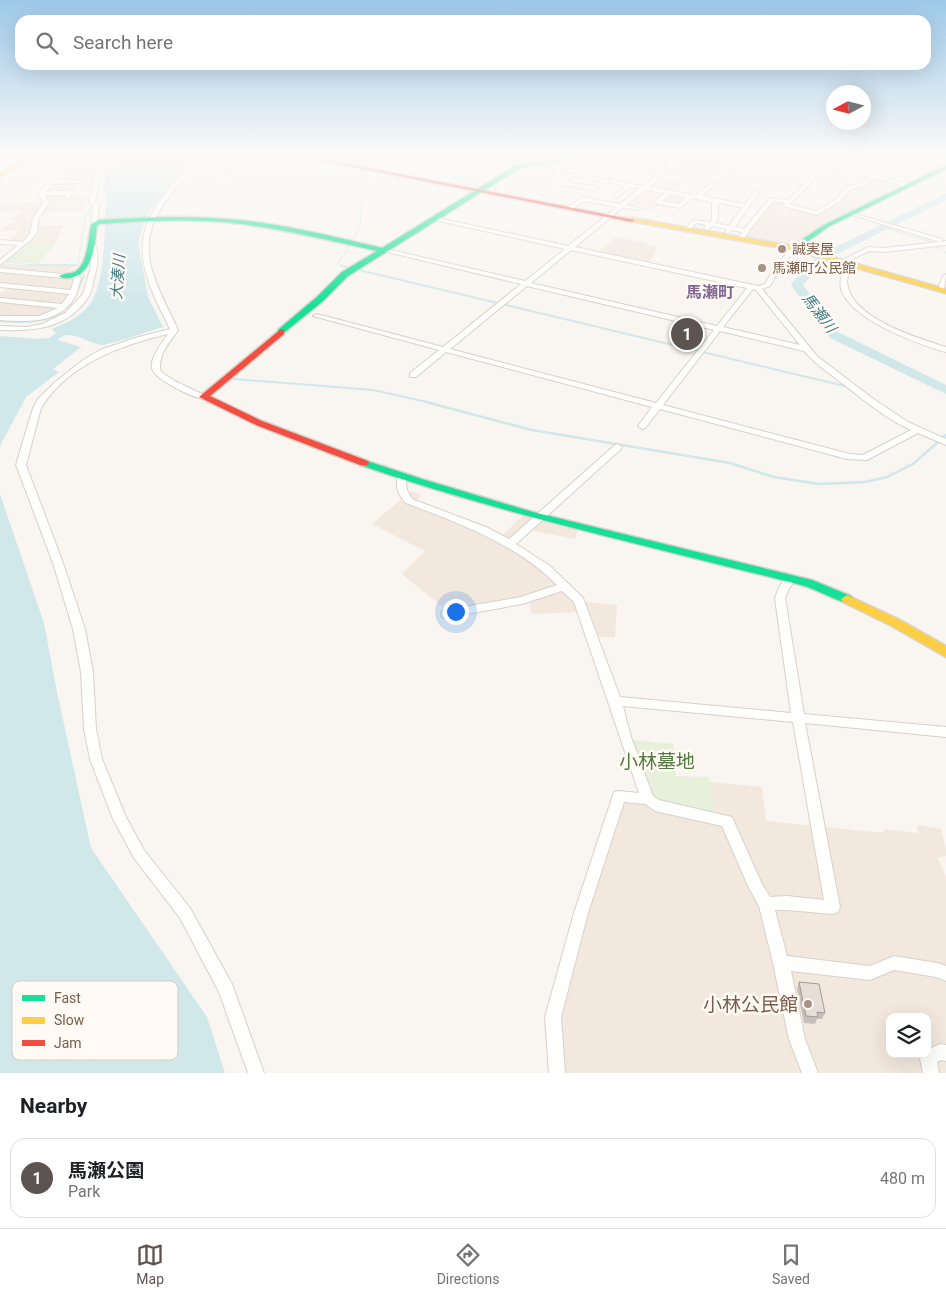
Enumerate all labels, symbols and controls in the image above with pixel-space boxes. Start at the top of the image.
search box [15,15,931,70]
icon: search [33,29,61,57]
text: Search here [73,31,173,54]
north arrow [826,85,871,130]
place label: 誠実屋 [792,241,834,257]
marker: 誠実屋 [776,243,788,255]
water label: 大湊川 [107,252,129,300]
place label: 馬瀬町公民館 [772,260,856,276]
marker: 馬瀬町公民館 [756,262,768,274]
district label: 馬瀬町 [686,283,734,302]
water label: 馬瀬川 [798,290,841,338]
pin: 1 [671,315,703,353]
your location [443,599,469,625]
park label: 小林墓地 [619,750,695,773]
legend [12,981,178,1060]
text: Fast [54,990,81,1006]
place label: 小林公民館 [703,993,798,1016]
marker: 小林公民館 [802,998,814,1010]
text: Slow [54,1012,85,1028]
map controls [886,1013,931,1058]
button: layers [886,1013,931,1058]
text: Jam [54,1035,82,1051]
text: Nearby [20,1094,87,1118]
text: 馬瀬公園 [68,1159,144,1182]
text: 1 [32,1169,42,1188]
text: 480 m [880,1169,925,1188]
text: Park [68,1182,100,1201]
tab: Map [136,1241,164,1287]
tab: Directions [437,1241,500,1287]
tab: Saved [772,1241,810,1287]

